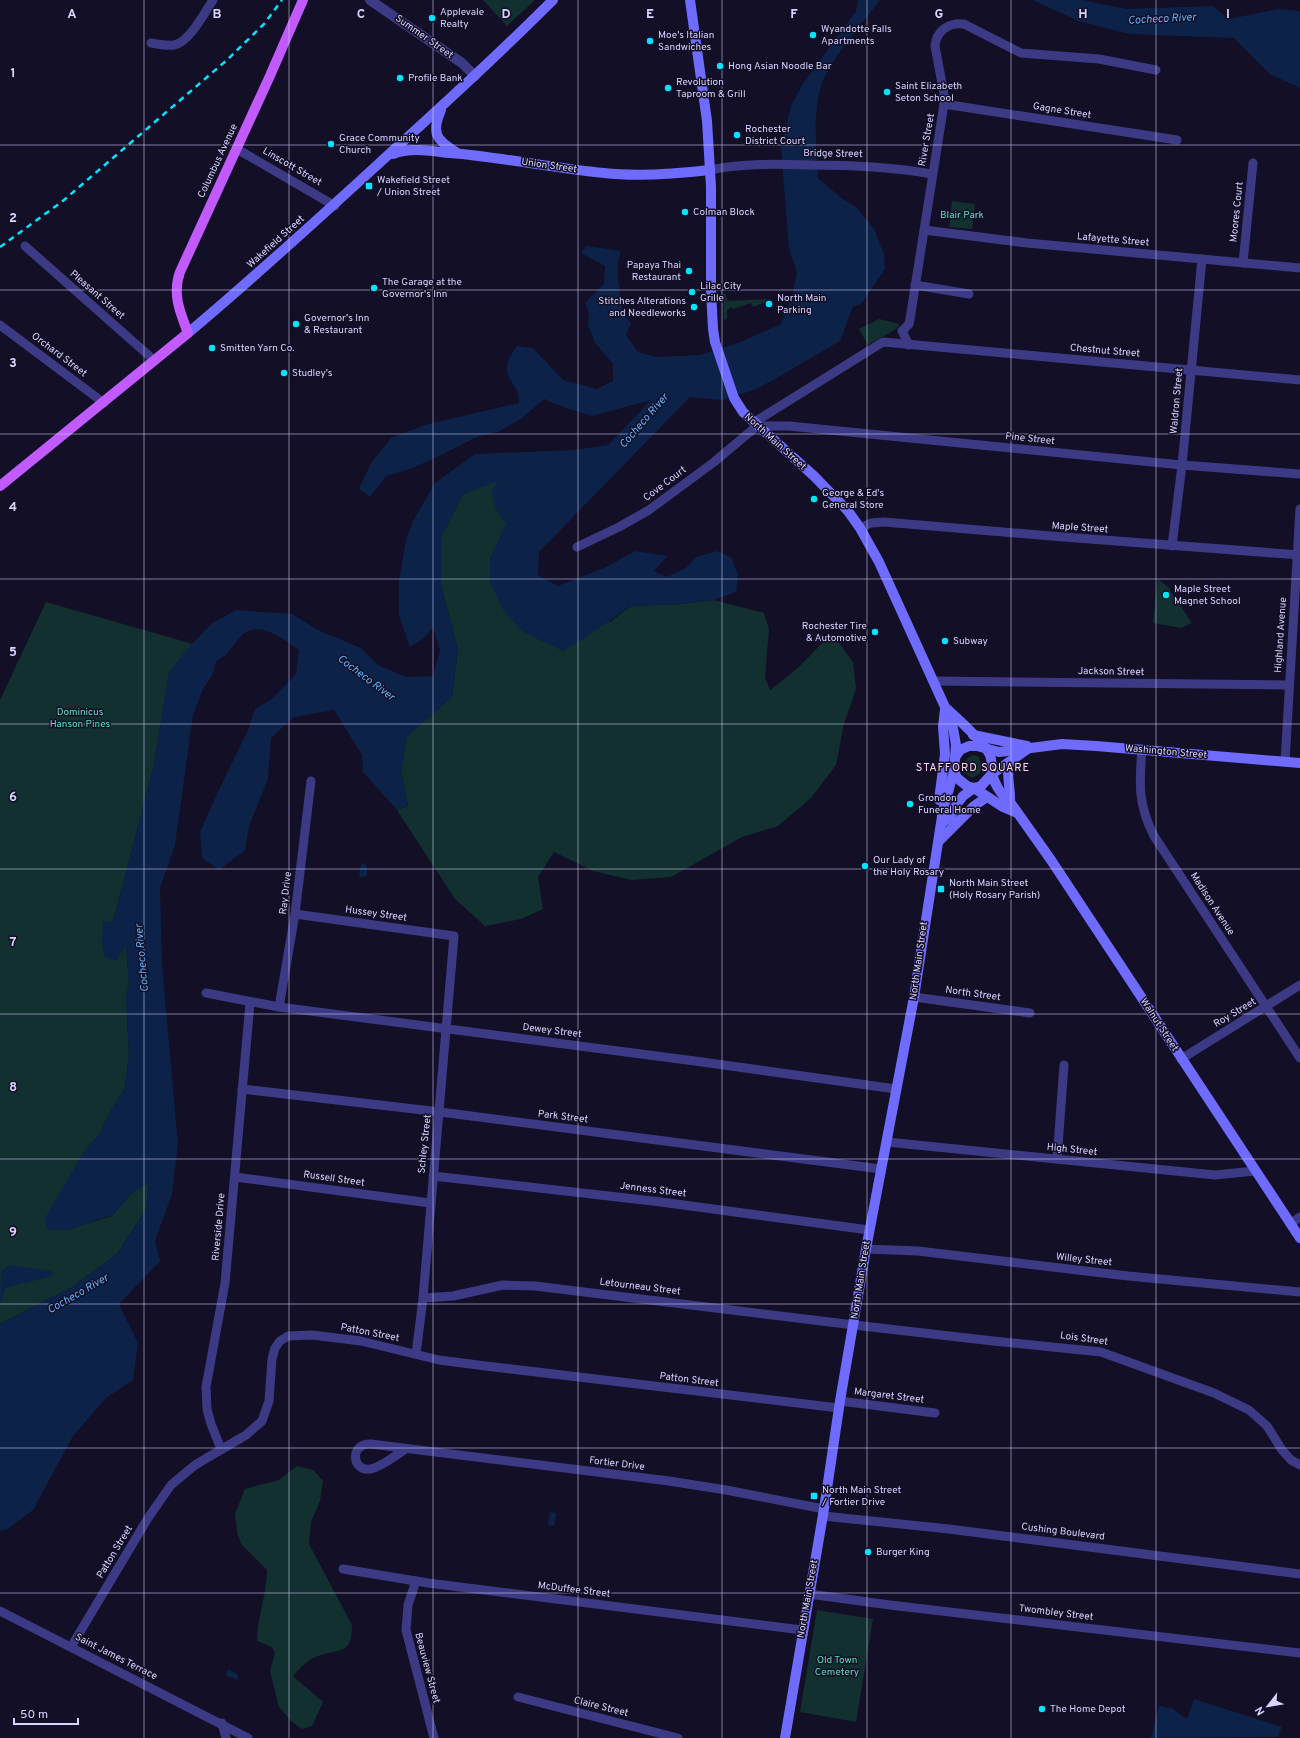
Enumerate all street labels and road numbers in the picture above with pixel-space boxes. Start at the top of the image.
street label: Summer Street [392,12,456,62]
street label: Gagne Street [1032,100,1092,122]
street label: River Street [916,112,938,167]
street label: Columbus Avenue [195,122,241,200]
street label: Linscott Street [260,145,324,189]
street label: Bridge Street [803,147,863,161]
street label: Union Street [520,156,578,176]
street label: Moores Court [1227,181,1247,243]
street label: Wakefield Street [245,213,308,271]
street label: Lafayette Street [1076,230,1150,250]
street label: Pleasant Street [67,268,127,323]
street label: Orchard Street [29,330,90,380]
street label: Chestnut Street [1069,341,1141,361]
street label: Waldron Street [1168,367,1186,435]
street label: North Main Street [741,411,809,473]
street label: Pine Street [1005,430,1056,448]
street label: Cove Court [641,463,689,504]
street label: Maple Street [1051,520,1109,536]
street label: Highland Avenue [1272,597,1290,673]
street label: Jackson Street [1078,665,1145,679]
street label: Washington Street [1124,742,1208,762]
street label: Madison Avenue [1187,870,1237,938]
street label: Ray Drive [277,871,295,915]
street label: Hussey Street [344,903,408,925]
street label: North Main Street [907,921,931,1001]
street label: North Street [944,984,1002,1004]
street label: Roy Street [1211,995,1259,1031]
street label: Walnut Street [1137,996,1181,1054]
street label: Dewey Street [522,1021,582,1041]
street label: Park Street [537,1107,589,1127]
street label: Schley Street [415,1114,435,1174]
street label: High Street [1046,1141,1098,1159]
street label: Russell Street [302,1168,366,1190]
street label: Jenness Street [619,1179,687,1201]
street label: Riverside Drive [210,1193,228,1261]
street label: North Main Street [848,1240,874,1320]
street label: Willey Street [1055,1251,1113,1269]
street label: Letourneau Street [599,1276,681,1298]
street label: Patton Street [340,1321,401,1345]
street label: Lois Street [1059,1329,1109,1349]
street label: Patton Street [659,1370,720,1390]
street label: Margaret Street [853,1385,925,1407]
street label: Fortier Drive [588,1454,646,1474]
street label: Cushing Boulevard [1021,1520,1105,1544]
street label: Patton Street [94,1523,136,1581]
street label: North Main Street [795,1559,821,1639]
street label: McDuffee Street [537,1579,611,1601]
street label: Twombley Street [1018,1602,1094,1624]
street label: Saint James Terrace [73,1631,159,1683]
street label: Beauview Street [411,1631,443,1705]
street label: Claire Street [572,1694,630,1720]

